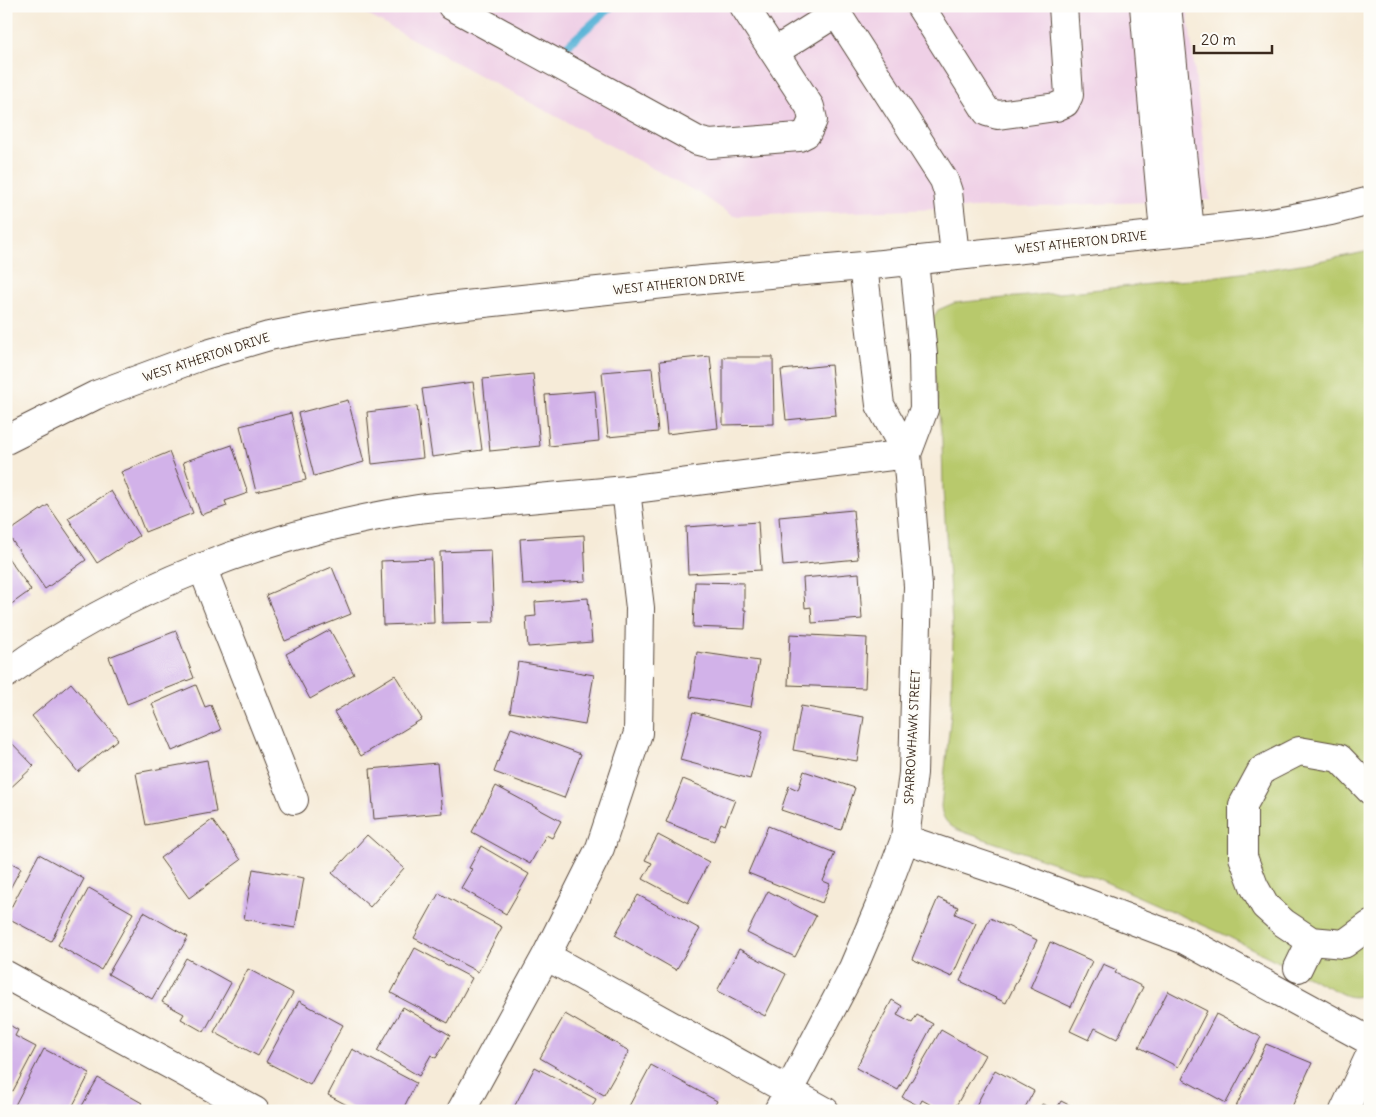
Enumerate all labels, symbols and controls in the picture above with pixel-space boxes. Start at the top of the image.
scale bar [1194,22,1271,54]
text: 20 m [1201,30,1236,49]
street label: WEST ATHERTON DRIVE [1014,228,1148,256]
street label: WEST ATHERTON DRIVE [612,269,746,297]
street label: WEST ATHERTON DRIVE [141,329,271,385]
street label: SPARROWHAWK STREET [901,669,923,805]

